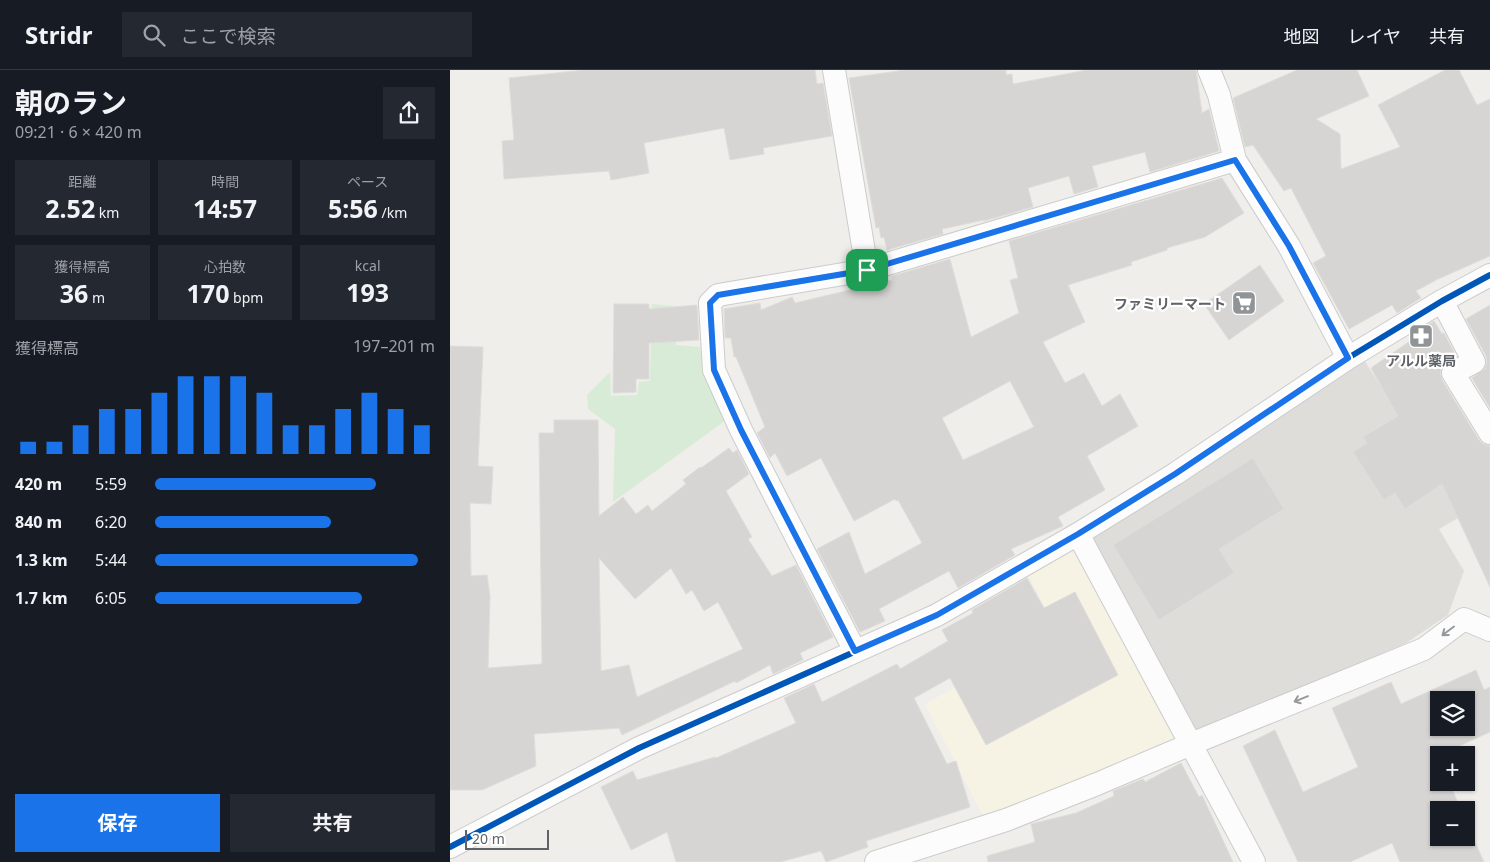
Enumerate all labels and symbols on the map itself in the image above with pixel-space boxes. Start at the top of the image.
pin [846,249,888,291]
supermarket icon: ファミリーマート [1231,290,1257,316]
place label: ファミリーマート [1114,294,1226,313]
pharmacy icon: アルル薬局 [1408,323,1434,349]
place label: アルル薬局 [1386,351,1456,370]
one-way arrow [1441,626,1455,636]
one-way arrow [1294,695,1309,704]
scale bar [465,827,549,850]

